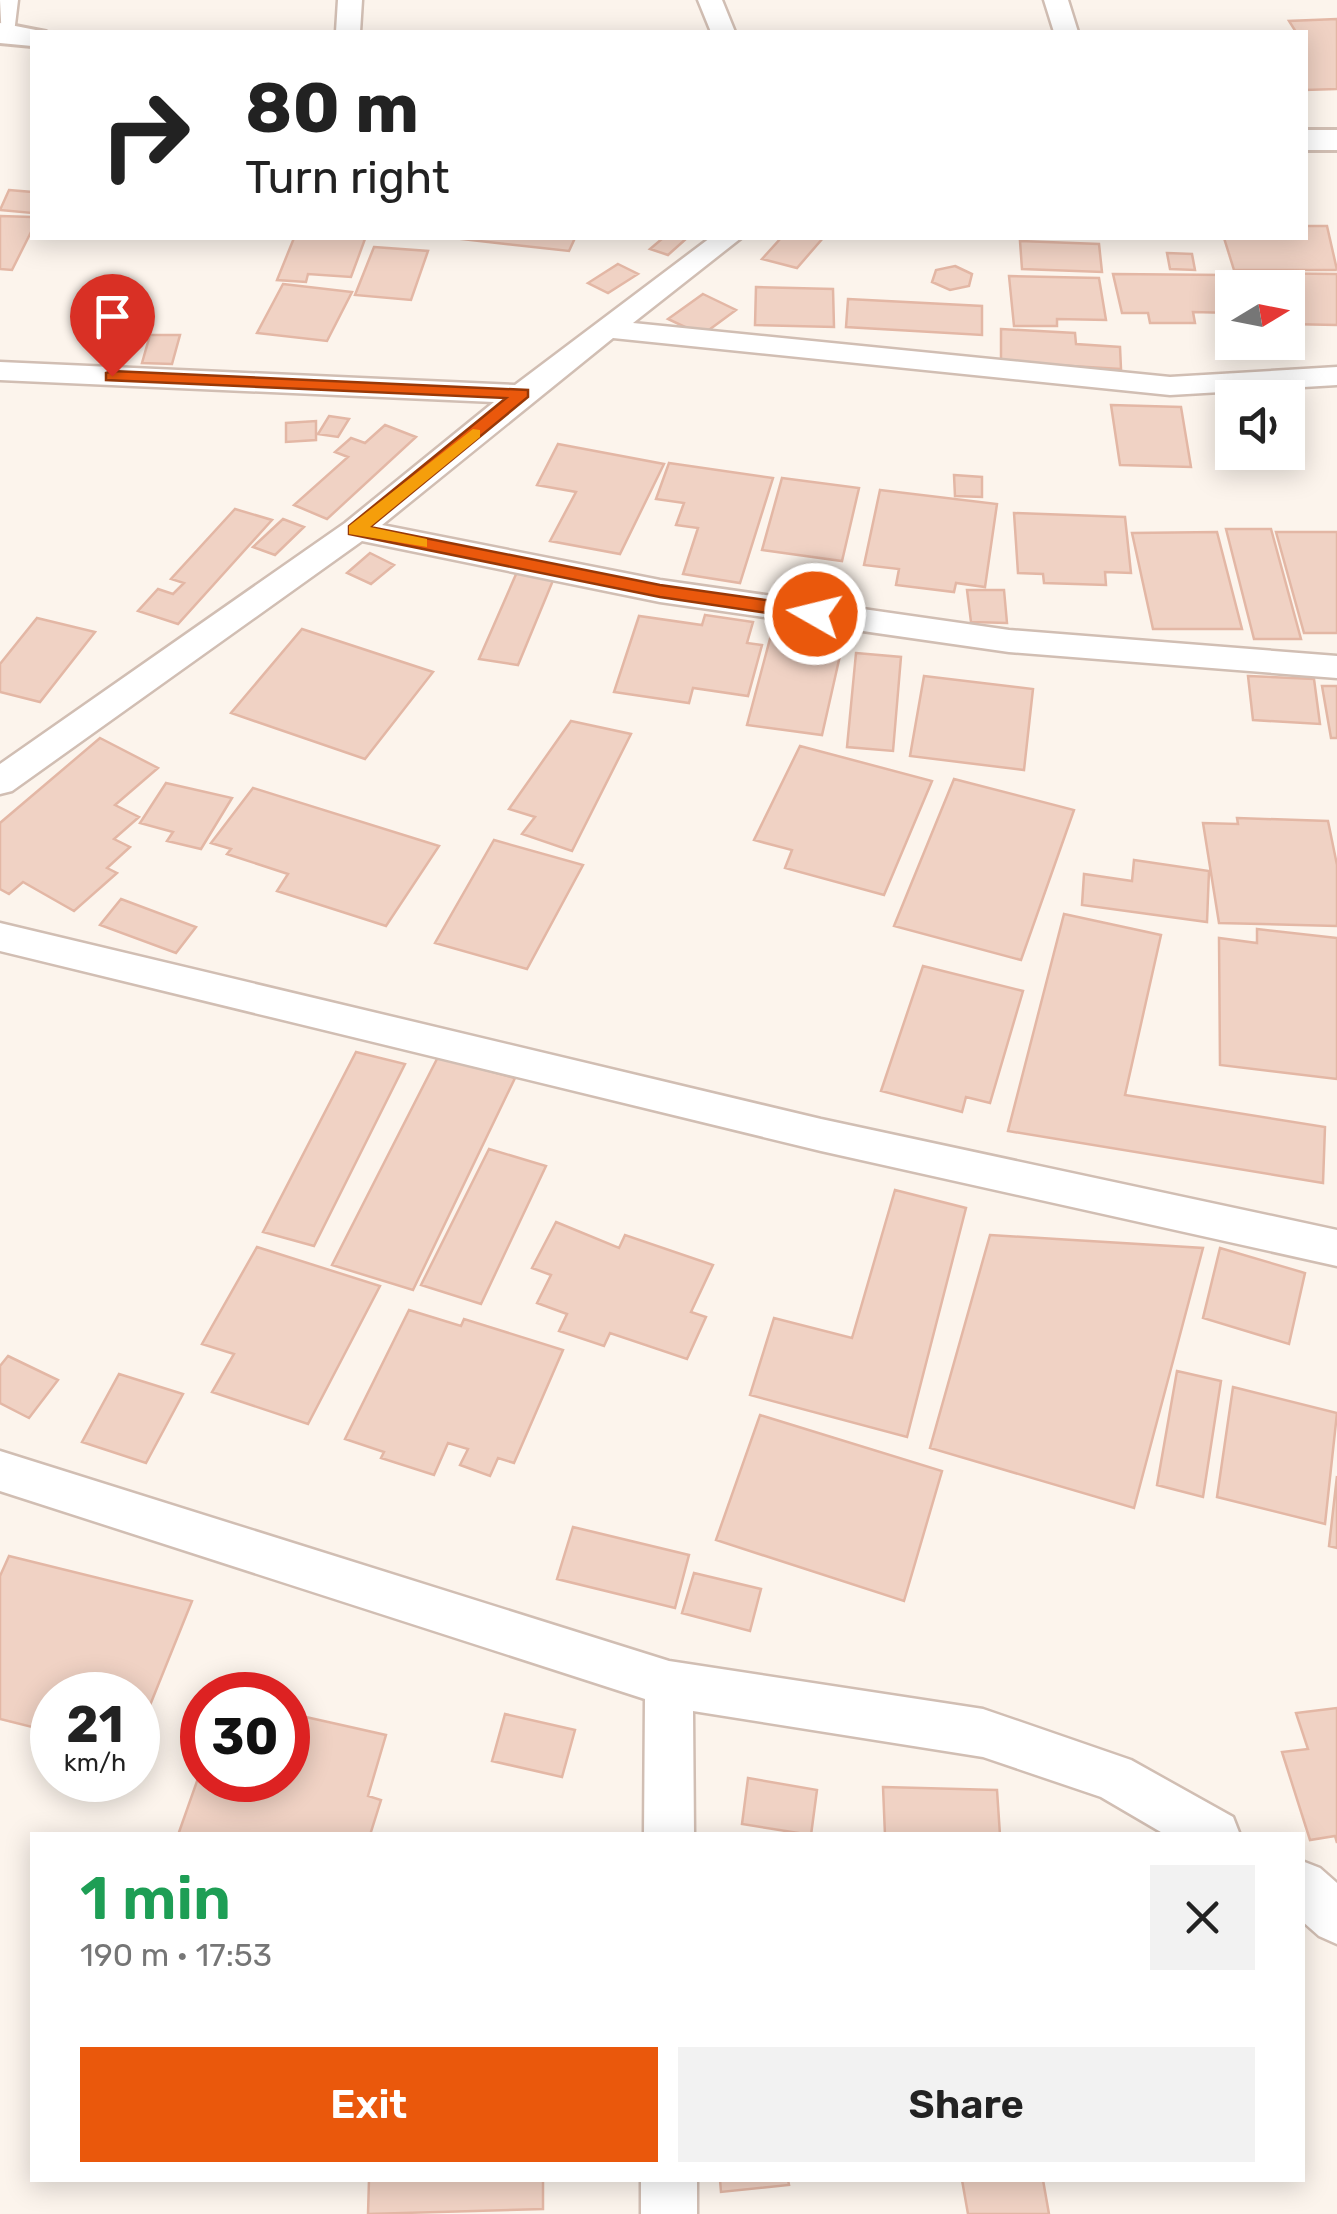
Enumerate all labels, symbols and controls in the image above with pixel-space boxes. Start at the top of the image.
text: 80 m [245,67,419,150]
icon: right [80,70,210,200]
text: Turn right [245,151,449,204]
north arrow [1215,270,1305,360]
map controls [1215,270,1305,470]
pin [70,274,155,377]
icon: arrive [85,289,140,344]
button: sound [1215,380,1305,470]
position arrow [763,562,867,666]
speed limit sign: 30 [180,1672,310,1802]
text: 21 [66,1695,124,1755]
text: km/h [64,1748,126,1777]
text: 1 min [80,1863,231,1934]
button: close [1150,1865,1255,1970]
text: 190 m · 17:53 [80,1936,272,1974]
button: Exit [80,2047,658,2162]
button: Share [678,2047,1255,2162]

